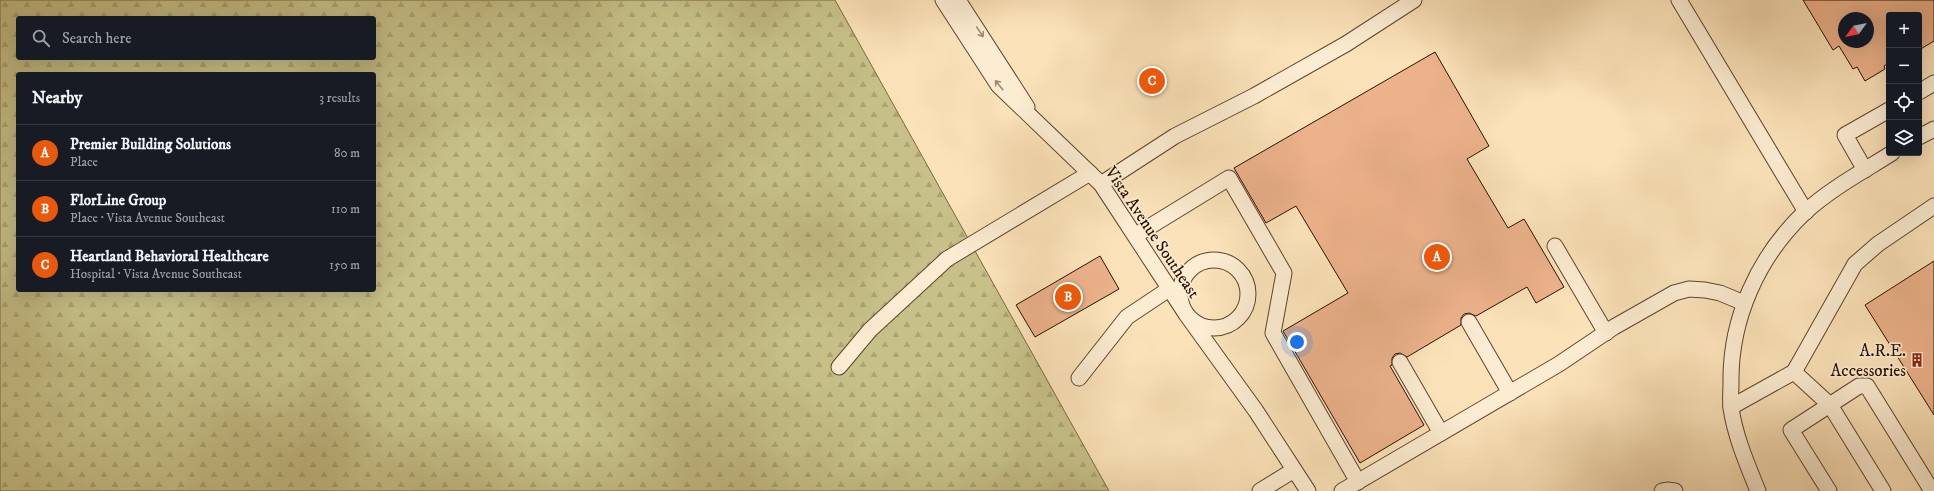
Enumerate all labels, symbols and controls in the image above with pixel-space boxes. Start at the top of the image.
north arrow [1838,12,1874,48]
map controls [1886,12,1922,156]
button: + [1886,12,1922,48]
search box [16,16,376,60]
icon: search [30,27,52,49]
one-way arrow [976,27,984,38]
text: Search here [62,29,131,48]
button: − [1886,48,1922,84]
pin: C [1139,66,1165,96]
one-way arrow [994,80,1003,91]
button: locate [1886,84,1922,120]
text: Nearby [32,87,82,109]
text: 3 results [319,90,360,106]
button: layers [1886,120,1922,156]
text: Premier Building Solutions [70,135,231,154]
text: A [41,145,49,161]
text: 80 m [334,145,360,161]
text: Place [70,154,98,170]
street label: Vista Avenue Southeast [1099,161,1205,303]
text: FlorLine Group [70,191,166,210]
text: B [41,201,49,217]
text: 110 m [331,201,360,217]
text: Place · Vista Avenue Southeast [70,210,225,226]
pin: A [1424,242,1450,272]
text: Heartland Behavioral Healthcare [70,247,269,266]
text: C [41,257,49,273]
text: 150 m [329,257,360,273]
text: Hospital · Vista Avenue Southeast [70,266,242,282]
pin: B [1055,282,1081,312]
your location [1287,332,1307,352]
place label: A.R.E. Accessories [1831,340,1906,382]
building icon: A.R.E. Accessories [1909,352,1925,368]

